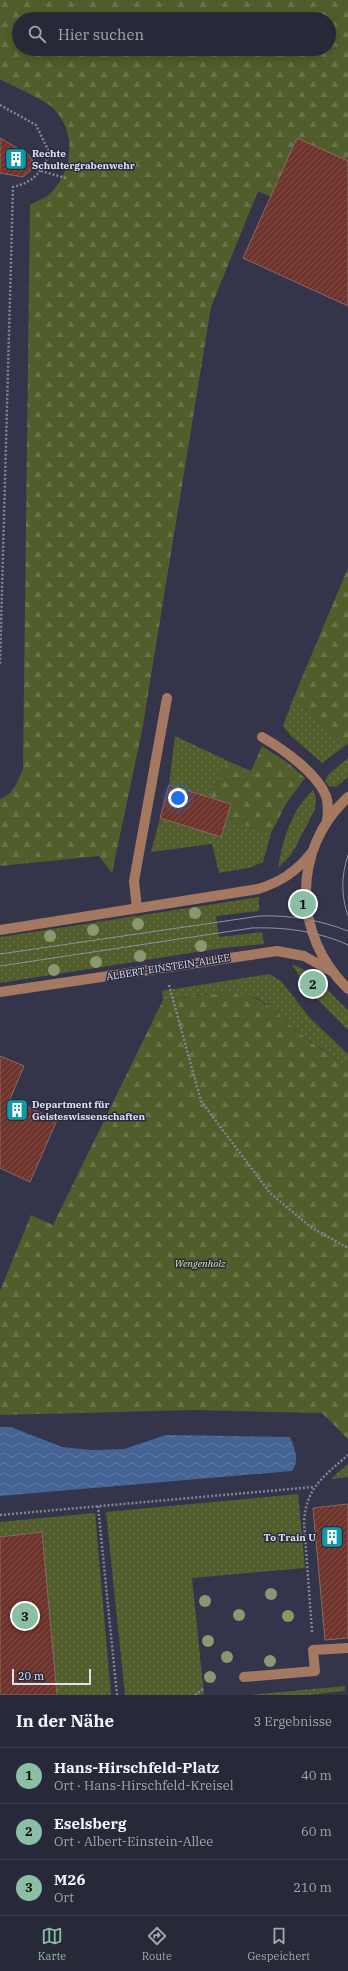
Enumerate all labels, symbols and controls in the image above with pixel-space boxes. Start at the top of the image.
search box [12,12,336,56]
icon: search [26,23,48,45]
text: Hier suchen [58,25,144,44]
building icon: Rechte Schultergrabenwehr [3,146,29,172]
place label: Rechte Schultergrabenwehr [32,147,135,172]
your location [168,788,188,808]
pin: 1 [290,889,316,919]
street label: ALBERT-EINSTEIN-ALLEE [105,951,231,983]
pin: 2 [300,969,326,999]
building icon: Department für Geisteswissenschaften [4,1097,30,1123]
place label: Department für Geisteswissenschaften [32,1098,145,1123]
park label: Wengenholz [174,1257,226,1270]
building icon: To Train U [319,1524,345,1550]
place label: To Train U [264,1531,316,1544]
pin: 3 [12,1601,38,1631]
scale bar [12,1667,91,1686]
text: 20 m [18,1669,44,1683]
text: In der Nähe [16,1710,114,1732]
text: 3 Ergebnisse [253,1713,332,1730]
text: Hans-Hirschfeld-Platz [54,1758,219,1777]
text: 1 [25,1767,33,1784]
text: 40 m [301,1767,332,1784]
text: Ort · Hans-Hirschfeld-Kreisel [54,1777,234,1794]
text: Eselsberg [54,1814,126,1833]
text: 2 [25,1823,33,1840]
text: 60 m [301,1823,332,1840]
text: Ort · Albert-Einstein-Allee [54,1833,213,1850]
text: M26 [54,1870,85,1889]
text: 3 [25,1879,33,1896]
text: 210 m [293,1879,332,1896]
text: Ort [54,1889,74,1906]
tab: Karte [38,1925,66,1963]
tab: Route [142,1925,172,1963]
tab: Gespeichert [247,1925,310,1963]

